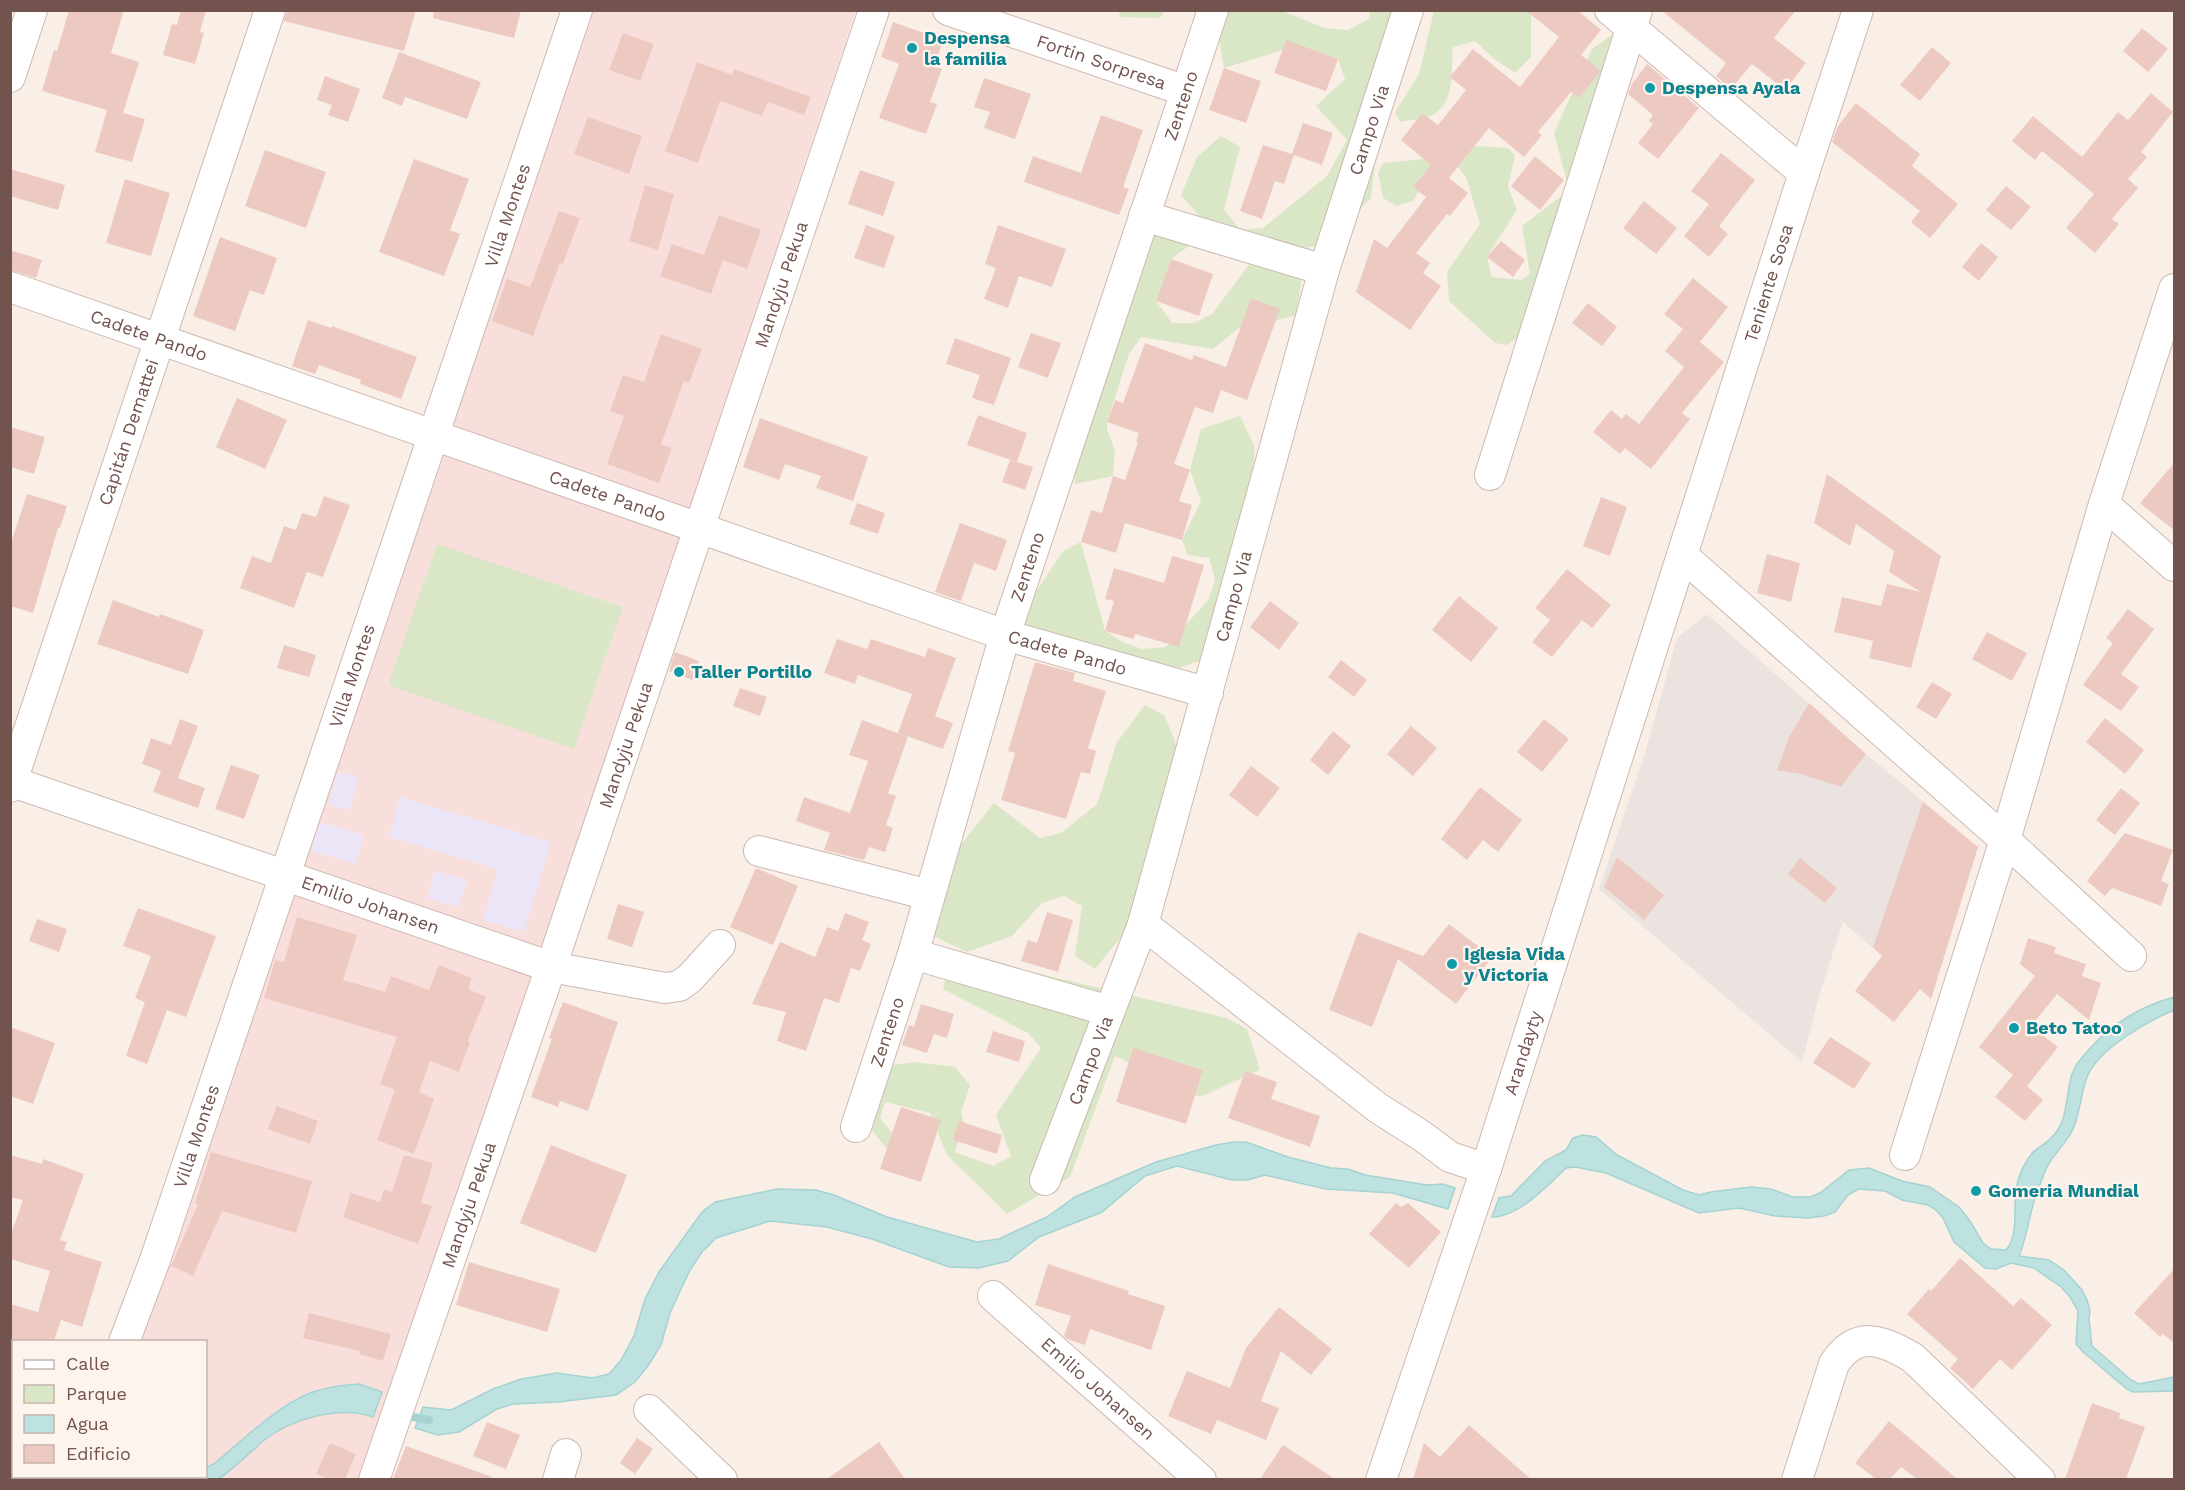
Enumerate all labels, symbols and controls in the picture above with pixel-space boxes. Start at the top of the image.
place label: Despensa la familia [924,27,1010,69]
street label: Fortin Sorpresa [1034,30,1169,93]
marker: Despensa la familia [905,41,919,55]
street label: Zenteno [1159,68,1202,143]
place label: Despensa Ayala [1662,77,1801,98]
marker: Despensa Ayala [1643,81,1657,95]
street label: Campo Via [1344,82,1393,178]
street label: Villa Montes [480,161,534,270]
street label: Mandyju Pekua [750,218,812,350]
street label: Teniente Sosa [1740,221,1797,345]
street label: Cadete Pando [88,305,210,365]
street label: Capitán Demattei [94,356,162,508]
street label: Cadete Pando [546,465,669,526]
street label: Zenteno [1006,529,1049,604]
street label: Campo Via [1211,548,1256,644]
street label: Villa Montes [324,621,379,730]
street label: Cadete Pando [1006,625,1129,679]
place label: Taller Portillo [691,661,812,682]
marker: Taller Portillo [672,665,686,679]
street label: Mandyju Pekua [594,679,657,811]
street label: Emilio Johansen [299,871,442,938]
place label: Iglesia Vida y Victoria [1463,943,1566,985]
marker: Iglesia Vida y Victoria [1445,957,1459,971]
street label: Zenteno [866,994,908,1069]
street label: Arandayty [1499,1007,1546,1098]
street label: Campo Via [1064,1013,1117,1108]
place label: Beto Tatoo [2026,1017,2122,1038]
marker: Beto Tatoo [2007,1021,2021,1035]
street label: Villa Montes [169,1082,223,1191]
street label: Mandyju Pekua [437,1139,500,1271]
place label: Gomeria Mundial [1988,1180,2139,1201]
marker: Gomeria Mundial [1969,1184,1983,1198]
street label: Emilio Johansen [1037,1333,1159,1444]
legend [12,1340,207,1478]
text: Calle [66,1353,110,1374]
text: Parque [66,1383,127,1404]
text: Agua [66,1413,109,1434]
text: Edificio [66,1443,131,1464]

